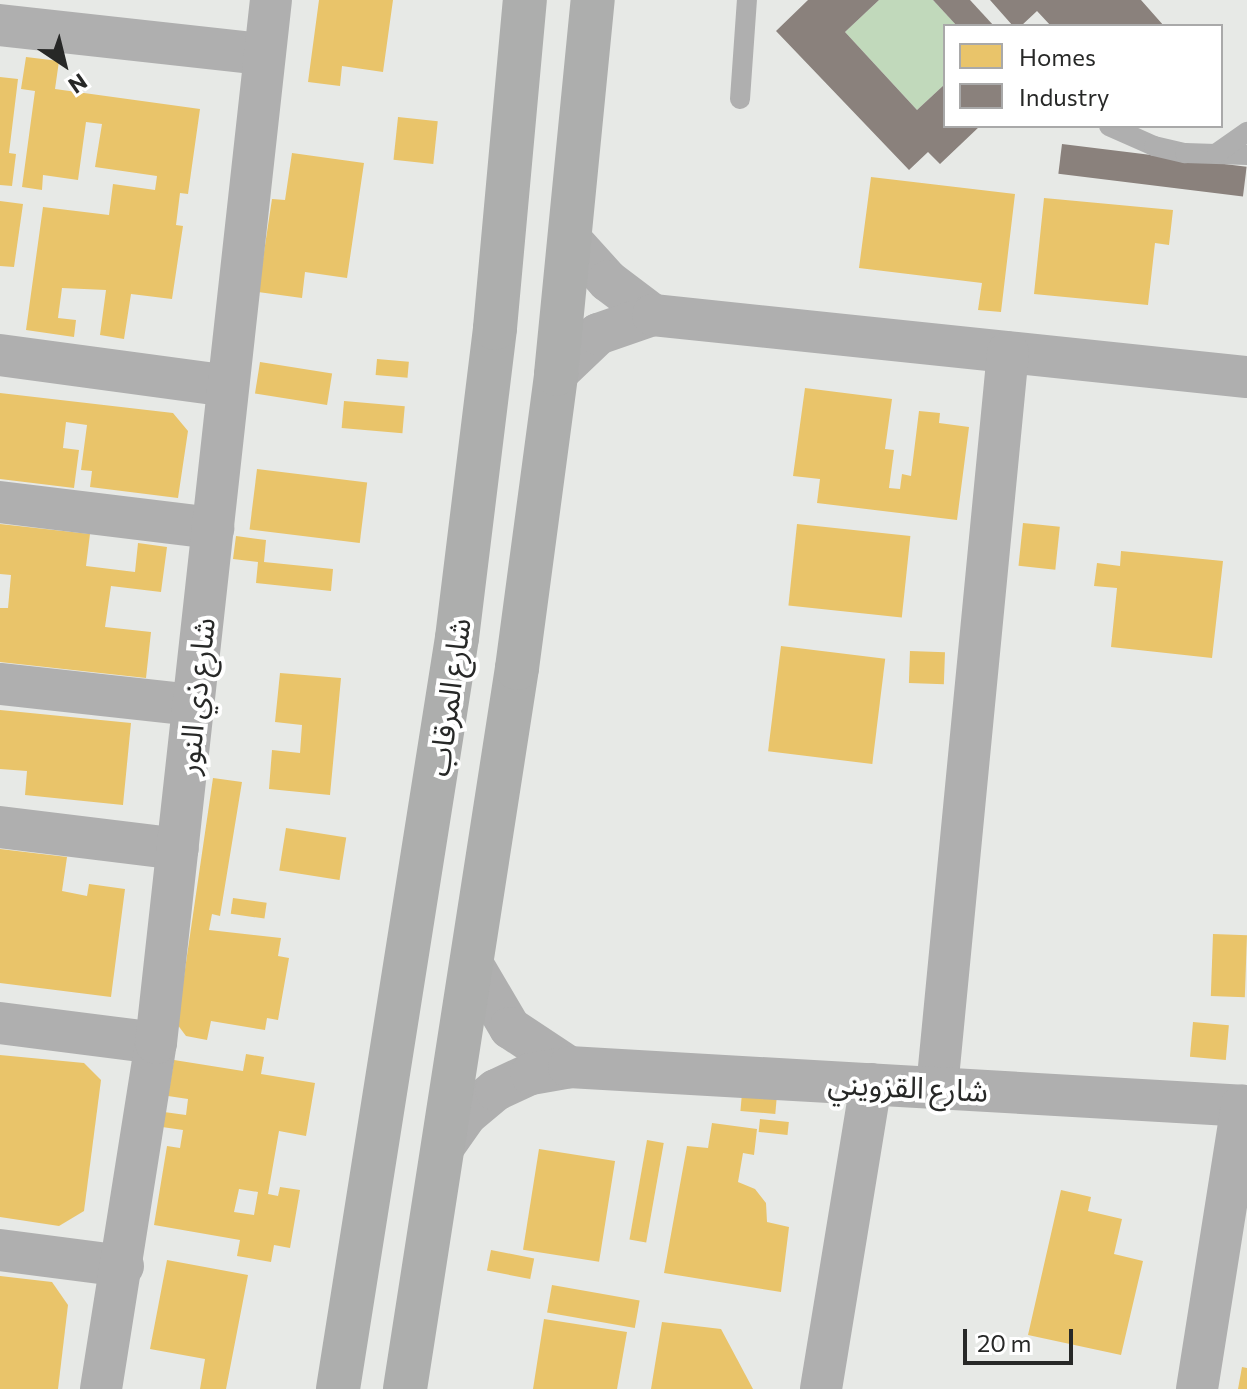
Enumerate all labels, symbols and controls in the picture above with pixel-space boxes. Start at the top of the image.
north arrow [24,24,104,104]
legend [943,24,1223,128]
text: Homes [1019,42,1096,71]
text: N [64,68,93,100]
text: Industry [1019,82,1109,111]
street label: شارع ذي النور [169,616,221,776]
street label: شارع المرقاب [419,616,477,778]
street label: شارع القزويني [827,1064,989,1108]
scale bar [967,1313,1077,1363]
text: 20 m [977,1328,1031,1357]

